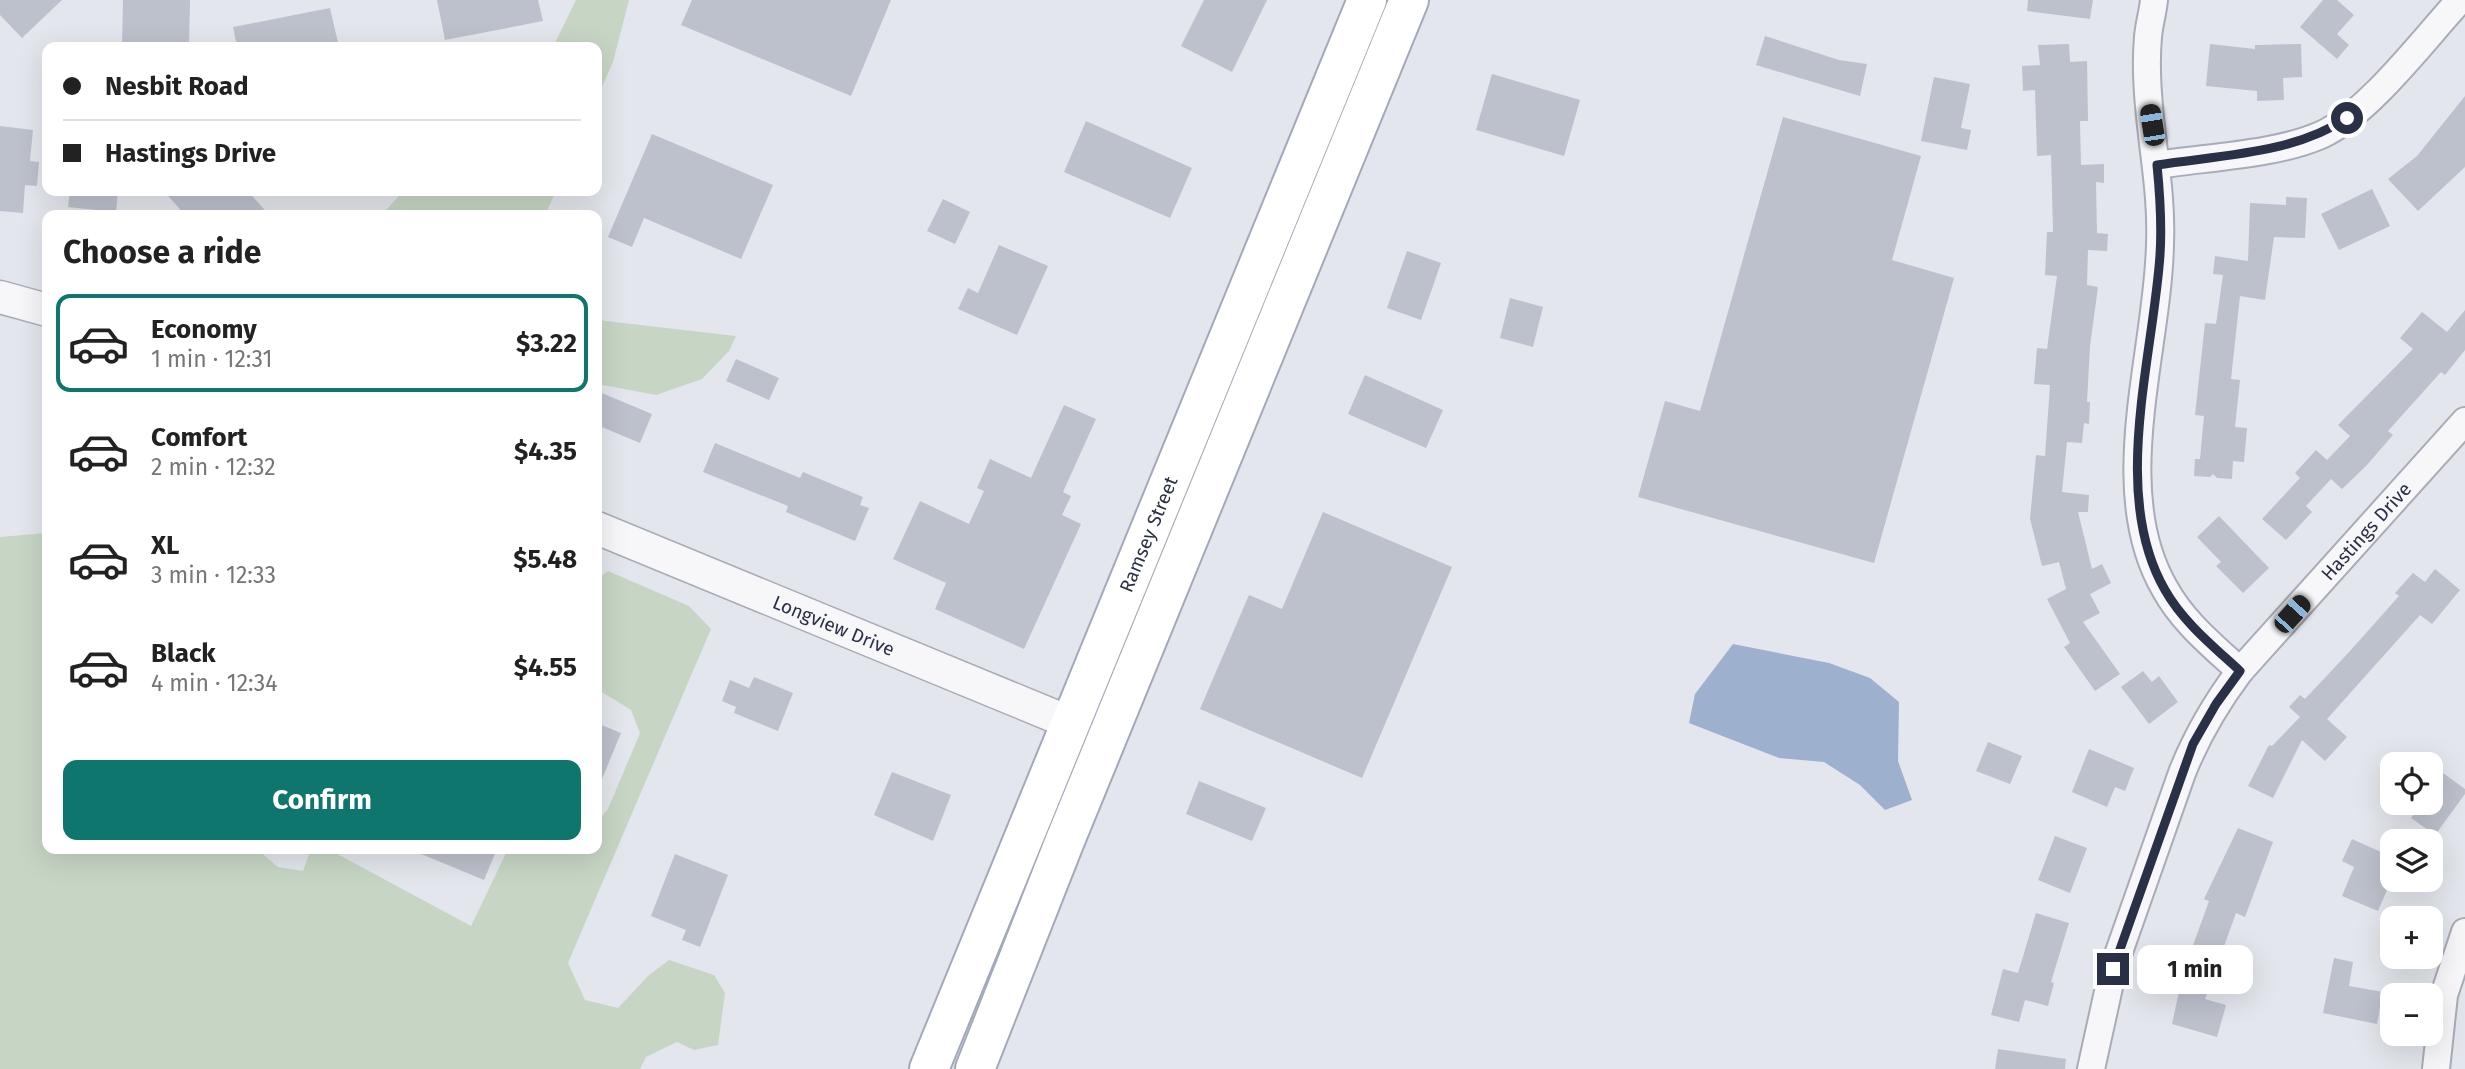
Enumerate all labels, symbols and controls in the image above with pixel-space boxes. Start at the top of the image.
text: Nesbit Road [105,71,249,102]
route start [2331,102,2363,134]
car [2139,103,2166,147]
text: Hastings Drive [105,138,276,169]
text: Choose a ride [63,233,261,271]
icon: car [67,312,130,375]
text: Economy [151,314,257,345]
text: $3.22 [516,328,577,359]
text: 1 min · 12:31 [151,345,272,373]
icon: car [67,420,130,483]
text: Comfort [151,422,247,453]
text: $4.35 [514,436,577,467]
text: 2 min · 12:32 [151,453,276,481]
street label: Ramsey Street [1115,473,1183,596]
street label: Hastings Drive [2316,478,2416,585]
icon: car [67,528,130,591]
text: XL [151,530,179,561]
text: $5.48 [513,544,577,575]
text: 3 min · 12:33 [151,561,276,589]
street label: Longview Drive [769,591,898,661]
car [2271,591,2314,637]
icon: car [67,636,130,699]
text: Black [151,638,216,669]
text: $4.55 [514,652,577,683]
text: 4 min · 12:34 [151,669,277,697]
map controls [2380,752,2443,1046]
button: locate [2380,752,2443,815]
button: Confirm [63,760,581,840]
button: layers [2380,829,2443,892]
button: + [2380,906,2443,969]
callout: 1 min [2138,944,2253,993]
route end [2097,953,2129,985]
text: 1 min [2167,955,2223,983]
button: − [2380,983,2443,1046]

